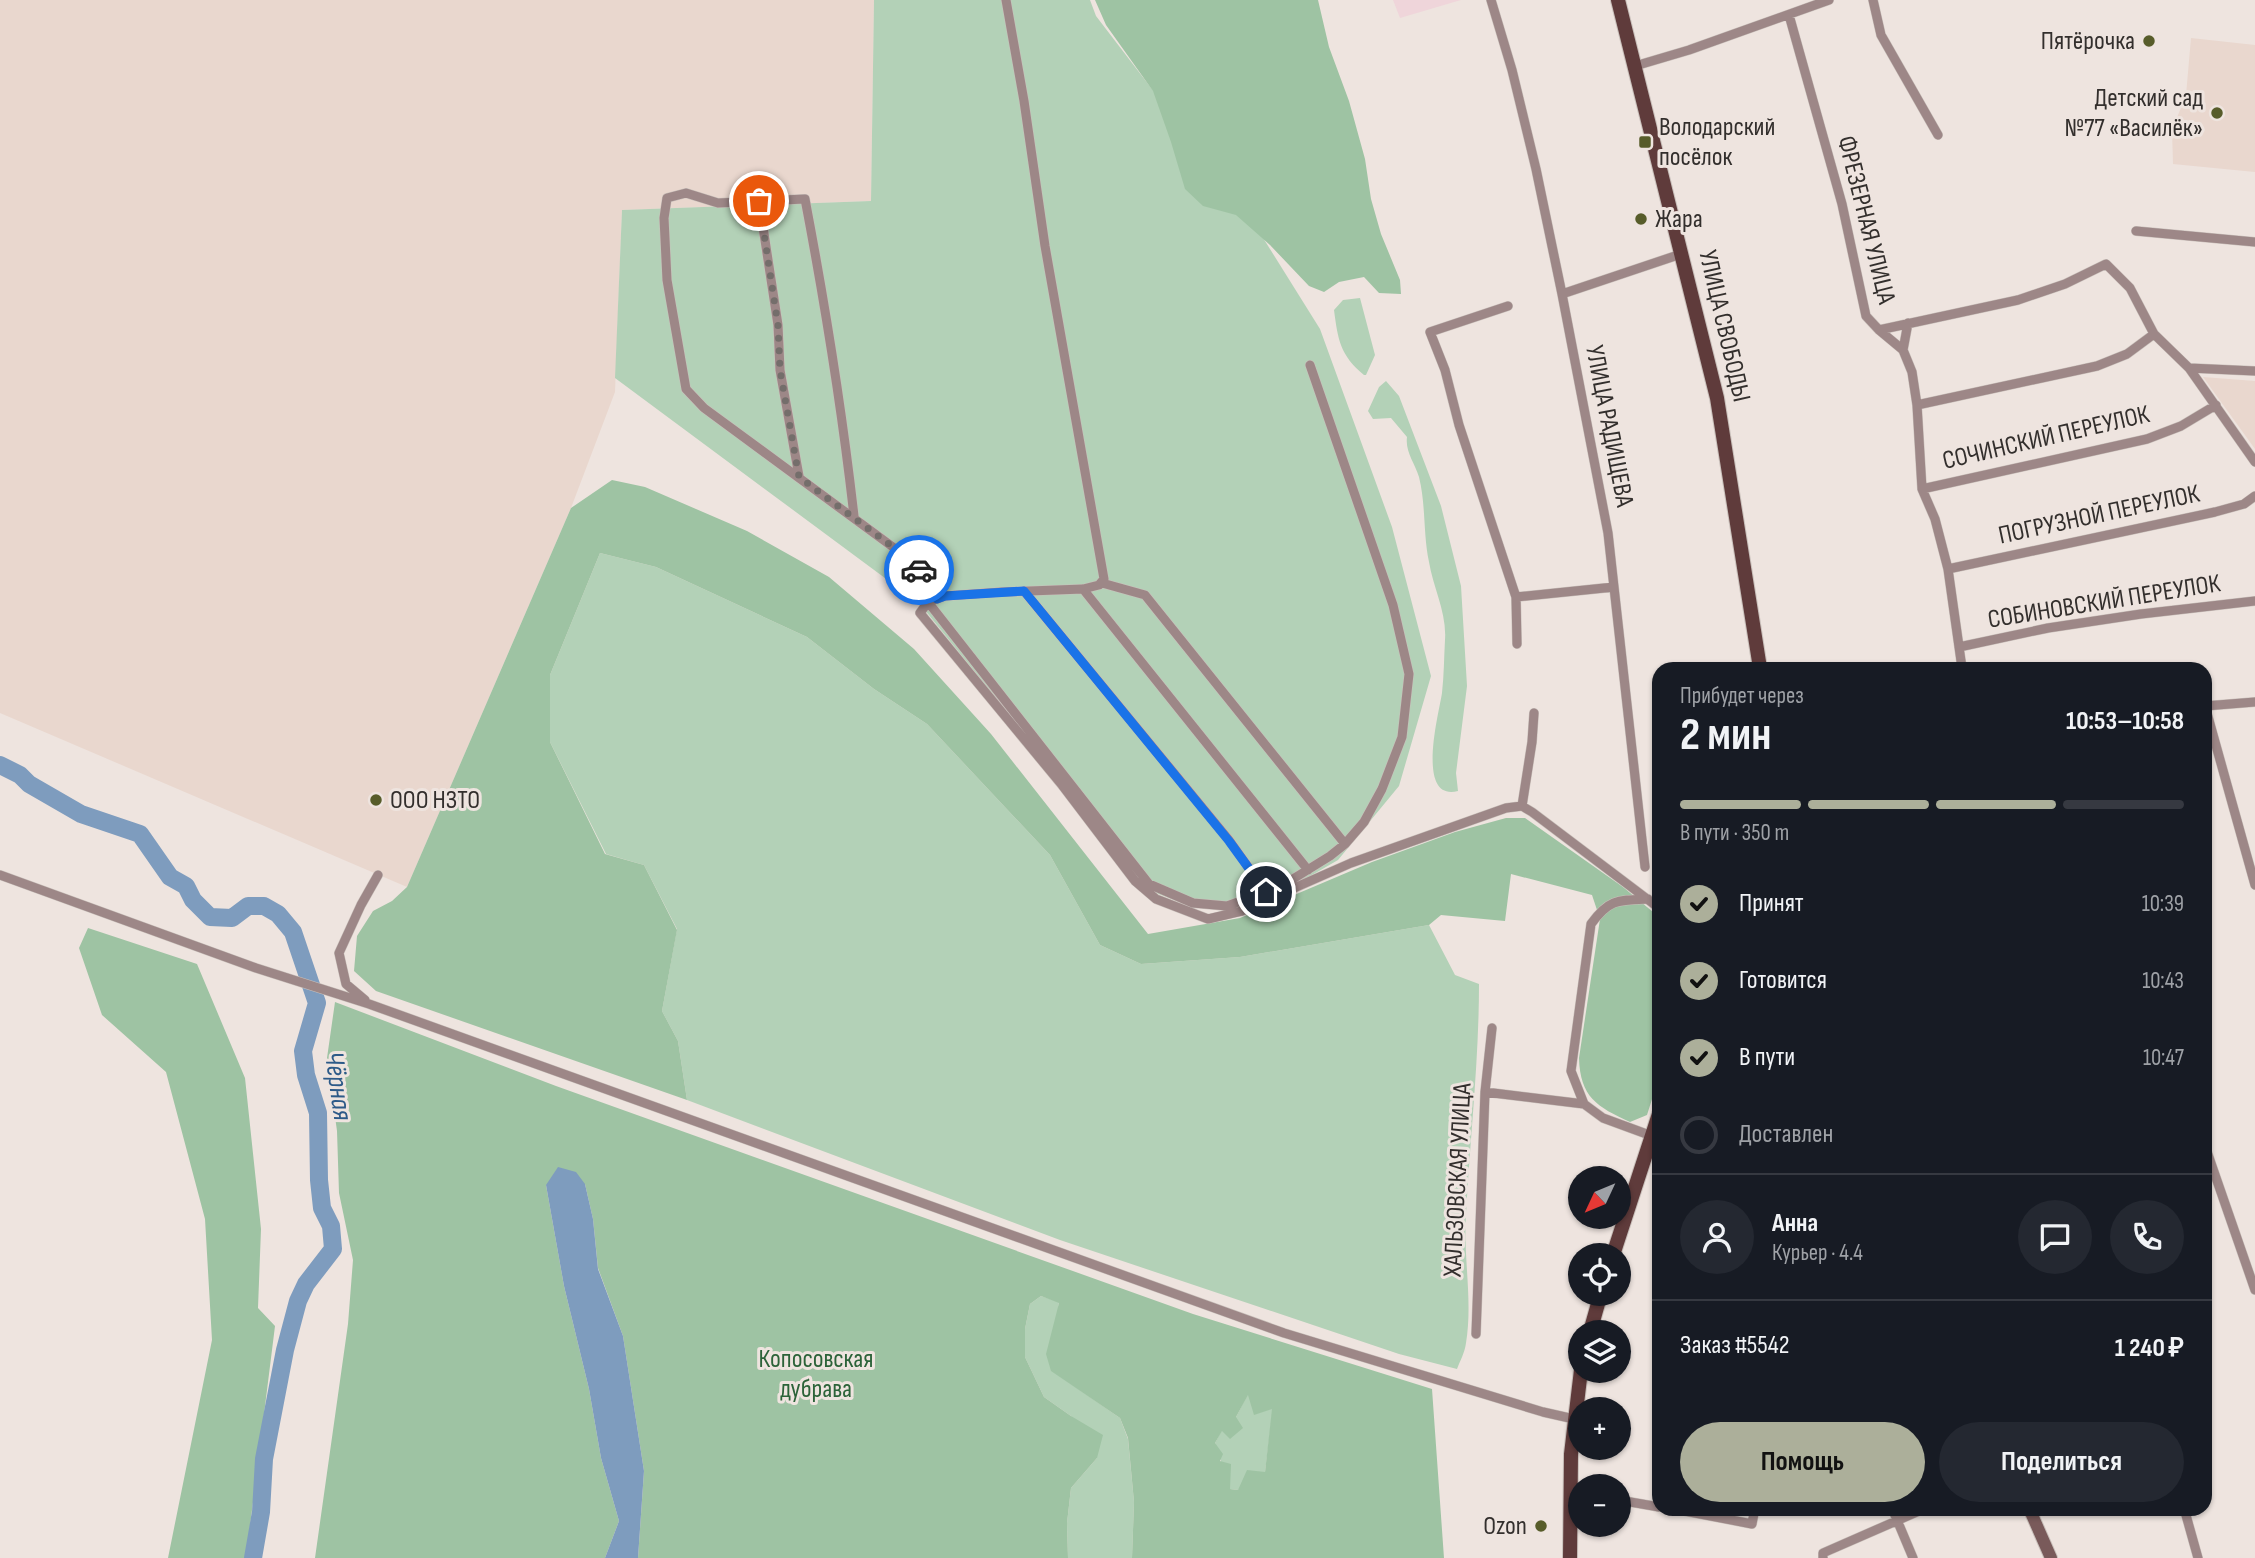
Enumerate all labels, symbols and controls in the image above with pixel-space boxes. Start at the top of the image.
place label: Пятёрочка [2041,26,2135,57]
marker: Пятёрочка [2141,33,2157,49]
place label: Детский сад №77 «Василёк» [2064,83,2203,144]
marker: Детский сад №77 «Василёк» [2209,105,2225,121]
place label: Володарский посёлок [1659,112,1775,173]
street label: ФРЕЗЕРНАЯ УЛИЦА [1830,133,1902,308]
marker: Володарский посёлок [1637,134,1653,150]
pin [729,171,789,231]
icon: bag [740,182,778,220]
place label: Жара [1655,204,1703,235]
marker: Жара [1633,211,1649,227]
street label: УЛИЦА СВОБОДЫ [1691,247,1757,405]
street label: УЛИЦА РАДИЩЕВА [1578,343,1640,510]
street label: СОЧИНСКИЙ ПЕРЕУЛОК [1939,399,2153,477]
street label: ПОГРУЗНОЙ ПЕРЕУЛОК [1996,478,2203,551]
courier [884,535,954,605]
icon: car [900,551,938,589]
street label: СОБИНОВСКИЙ ПЕРЕУЛОК [1986,568,2223,636]
text: Прибудет через [1680,682,1804,710]
text: 10:53–10:58 [2066,706,2184,737]
text: 2 мин [1680,708,1771,763]
place label: ООО НЗТО [390,785,480,816]
marker: ООО НЗТО [368,792,384,808]
text: В пути · 350 m [1680,819,1789,847]
pin [1236,862,1296,922]
icon: home [1247,873,1285,911]
icon: check [1680,885,1718,923]
text: Принят [1739,888,1804,919]
text: 10:39 [2142,890,2184,918]
icon: check [1680,962,1718,1000]
text: Готовится [1739,965,1827,996]
text: 10:43 [2142,967,2184,995]
icon: check [1680,1039,1718,1077]
text: В пути [1739,1042,1795,1073]
text: 10:47 [2143,1044,2184,1072]
water label: Чёрная [317,1049,359,1123]
street label: ХАЛЬЗОВСКАЯ УЛИЦА [1437,1081,1479,1279]
text: Доставлен [1739,1119,1833,1150]
north arrow [1568,1166,1631,1228]
map controls [1568,1166,1631,1537]
button: person [1680,1200,1754,1274]
button: chat [2018,1200,2092,1274]
button: phone [2110,1200,2184,1274]
text: Анна [1772,1208,1818,1239]
text: Курьер · 4.4 [1772,1239,1863,1267]
button: locate [1568,1243,1631,1306]
button: layers [1568,1320,1631,1383]
text: Заказ #5542 [1680,1330,1790,1361]
text: 1 240 ₽ [2115,1333,2184,1364]
park label: Копосовская дубрава [759,1344,873,1405]
button: + [1568,1397,1631,1460]
button: Помощь [1680,1422,1925,1502]
button: Поделиться [1939,1422,2184,1502]
button: − [1568,1474,1631,1537]
place label: Ozon [1483,1511,1527,1542]
marker: Ozon [1533,1518,1549,1534]

